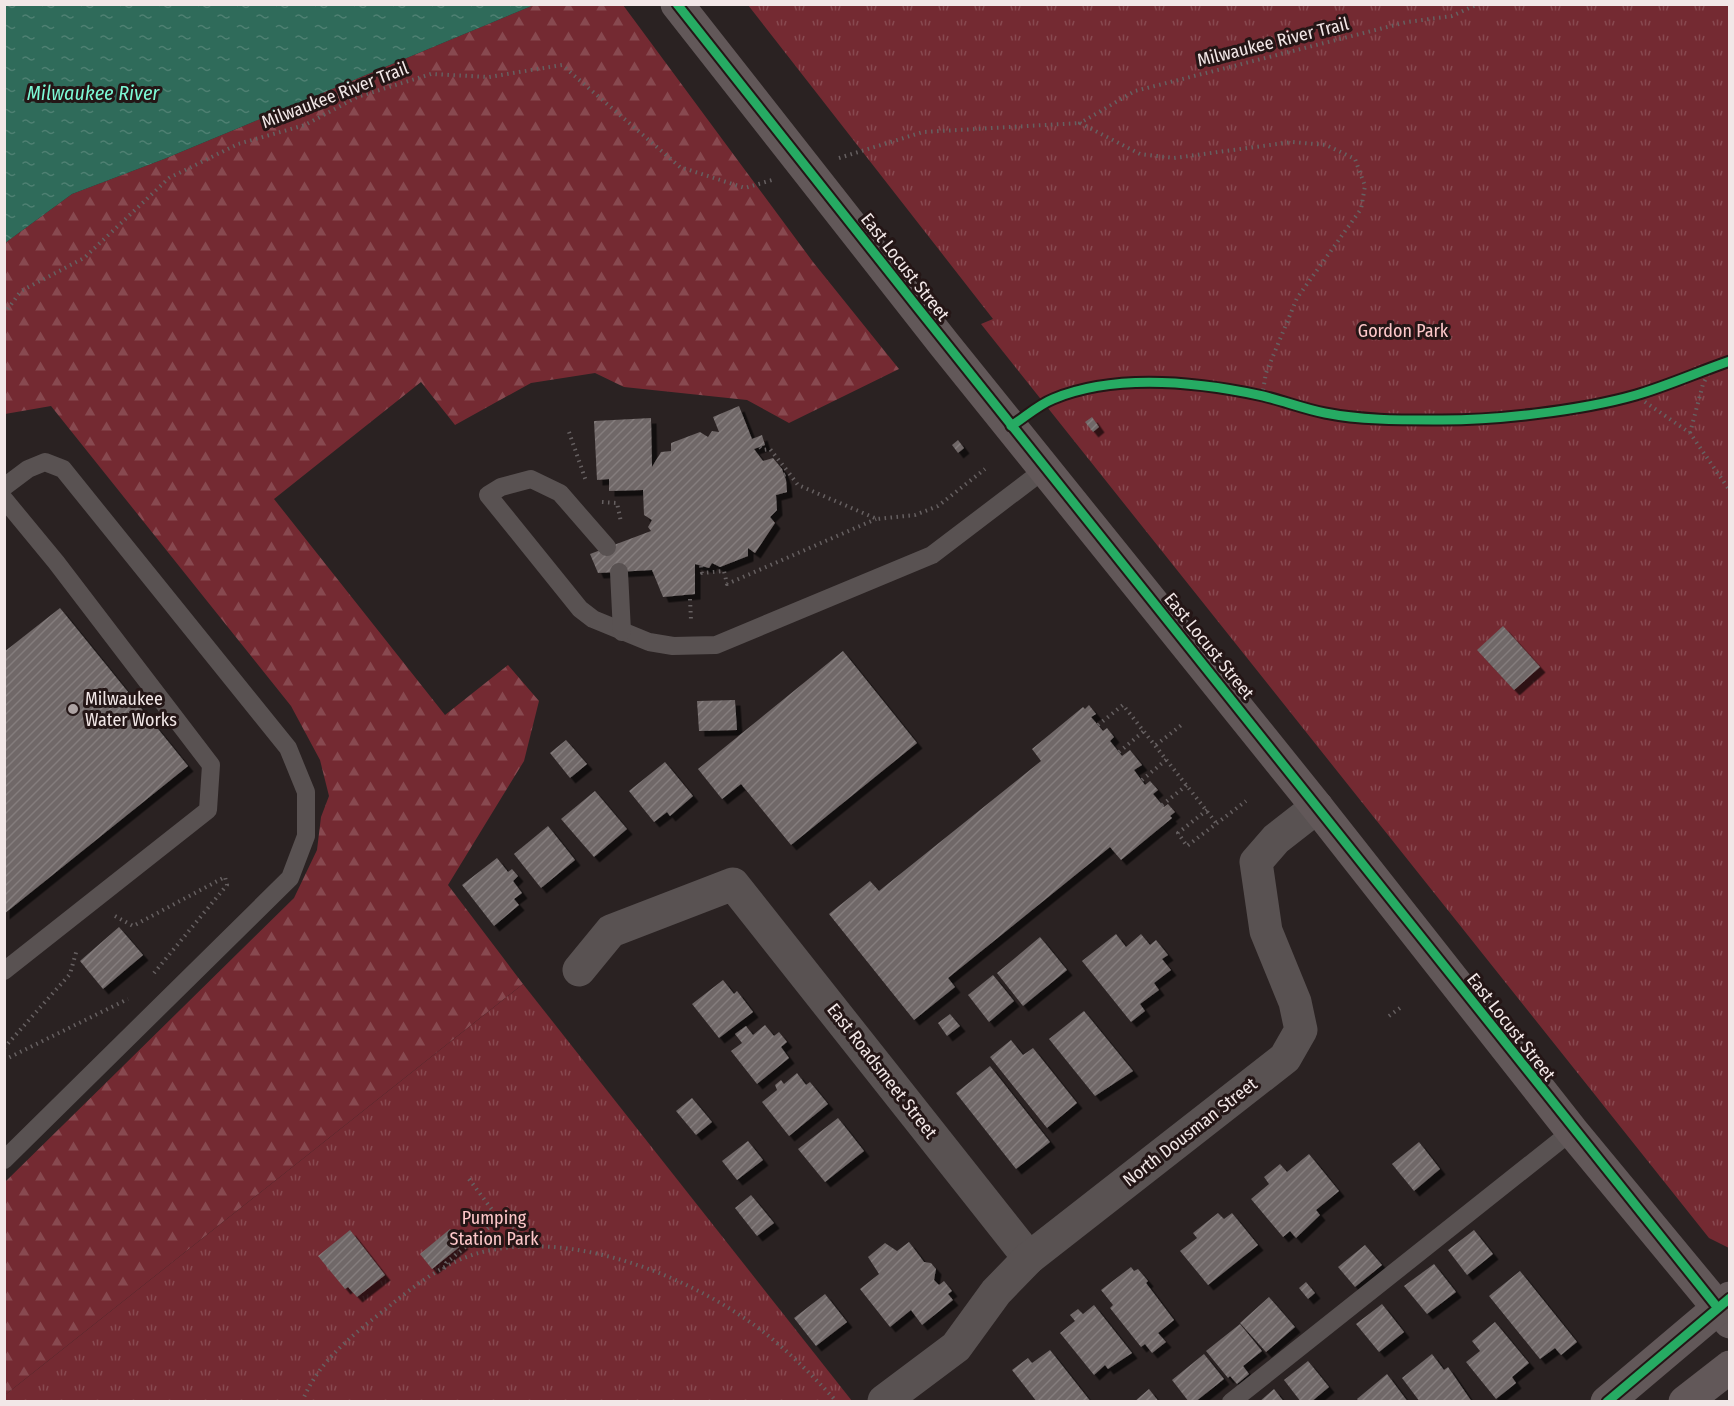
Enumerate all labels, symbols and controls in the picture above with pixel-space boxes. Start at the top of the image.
street label: Milwaukee River Trail [1195,12,1351,71]
street label: Milwaukee River Trail [259,57,412,133]
water label: Milwaukee River [27,81,160,105]
street label: East Locust Street [856,209,954,325]
park label: Gordon Park [1358,320,1449,342]
street label: East Locust Street [1159,588,1259,704]
place label: Milwaukee Water Works [85,688,177,731]
marker: Milwaukee Water Works [66,702,80,716]
street label: East Locust Street [1462,969,1560,1085]
street label: East Roadsmeet Street [822,999,942,1143]
street label: North Dousman Street [1119,1073,1261,1191]
park label: Pumping Station Park [449,1207,539,1250]

